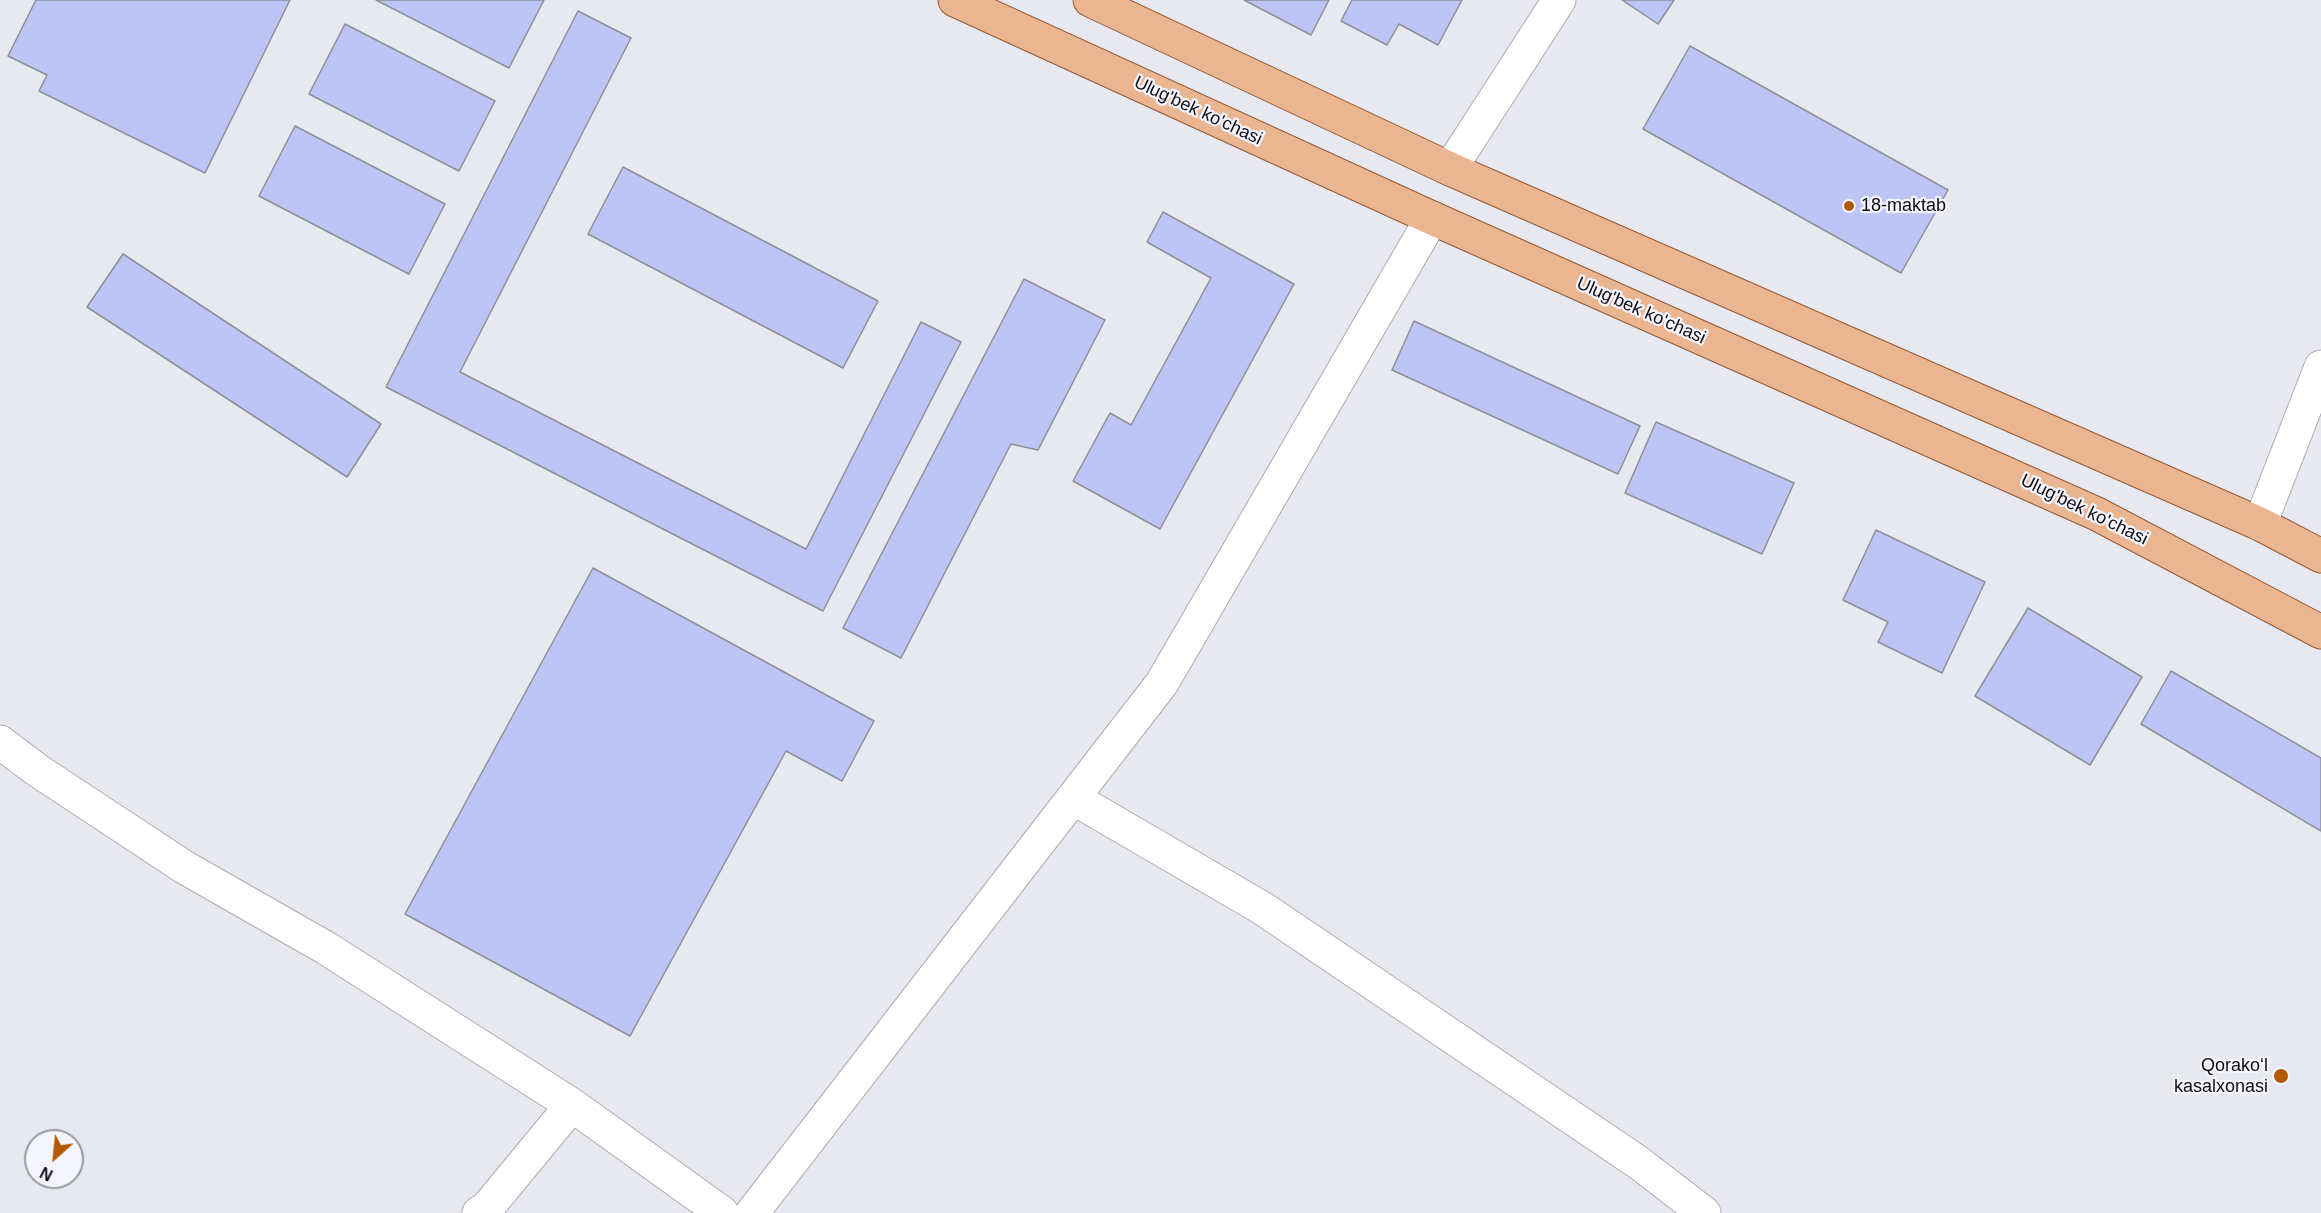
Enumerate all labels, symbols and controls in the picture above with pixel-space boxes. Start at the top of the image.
street label: Ulug'bek ko'chasi [1130,72,1266,150]
place label: 18-maktab [1861,195,1946,217]
marker: 18-maktab [1842,199,1856,213]
street label: Ulug'bek ko'chasi [1573,273,1709,349]
street label: Ulug'bek ko'chasi [2017,470,2151,550]
place label: Qorako‘l kasalxonasi [2174,1055,2268,1098]
marker: Qorako‘l kasalxonasi [2272,1067,2290,1085]
north arrow [24,1129,84,1189]
text: N [37,1164,56,1184]

